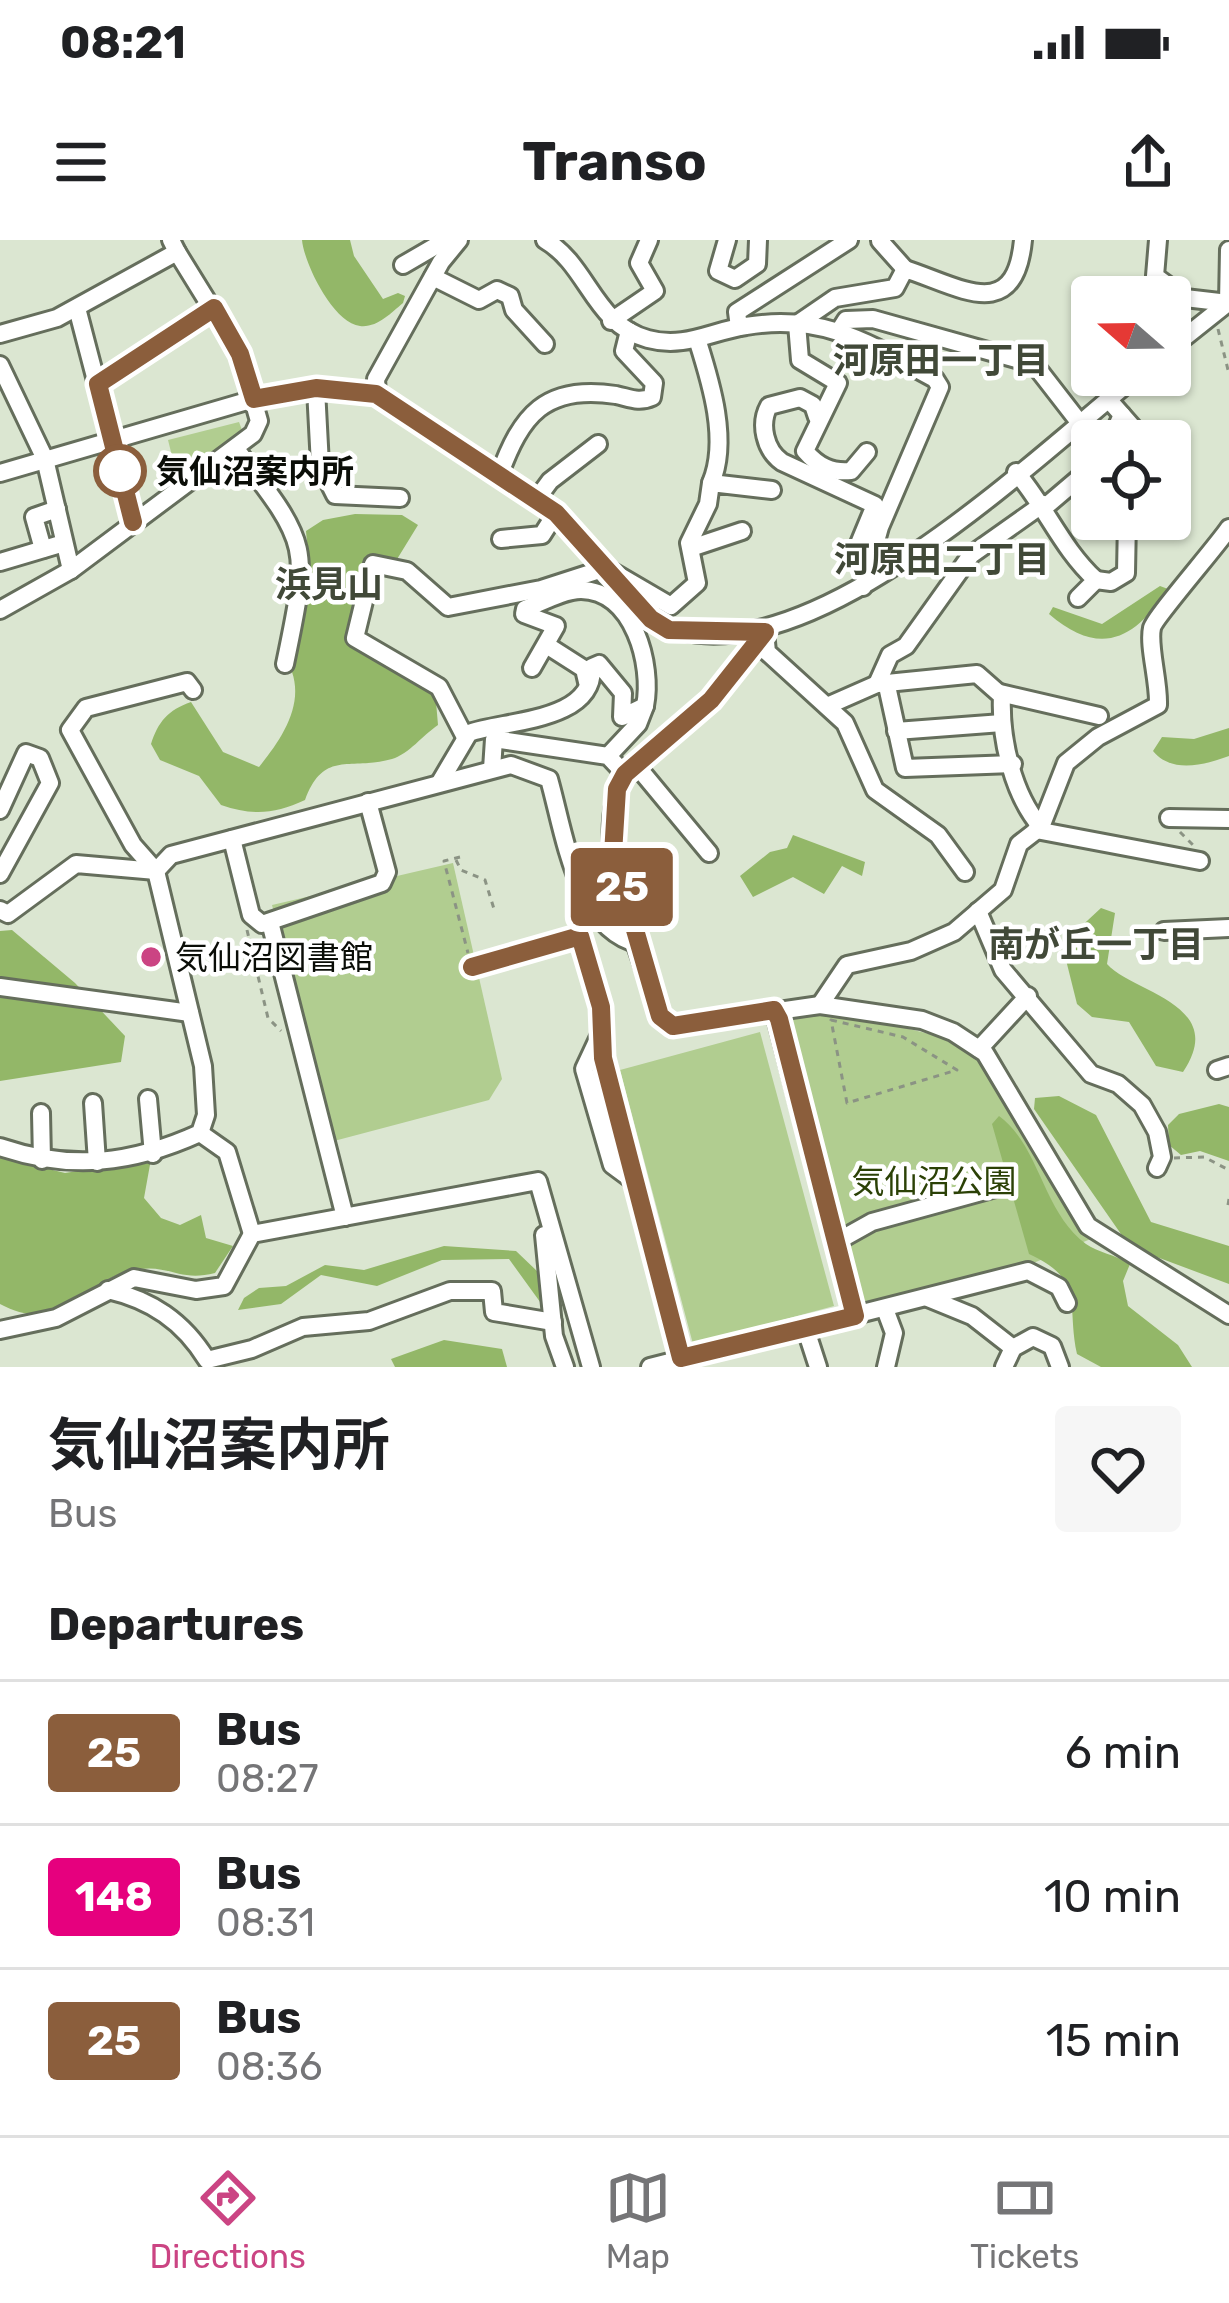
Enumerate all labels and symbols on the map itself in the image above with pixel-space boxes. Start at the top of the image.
north arrow [1071,276,1191,396]
district label: 河原田一丁目 [833,339,1049,382]
marker: 気仙沼案内所 [95,446,145,496]
place label: 気仙沼案内所 [156,452,354,491]
district label: 河原田二丁目 [834,538,1050,581]
district label: 浜見山 [275,563,383,606]
line badge: 25 [568,848,676,926]
district label: 南が丘一丁目 [988,923,1204,966]
place label: 気仙沼図書館 [175,938,373,977]
marker: 気仙沼図書館 [138,944,164,970]
park label: 気仙沼公園 [852,1162,1017,1201]

